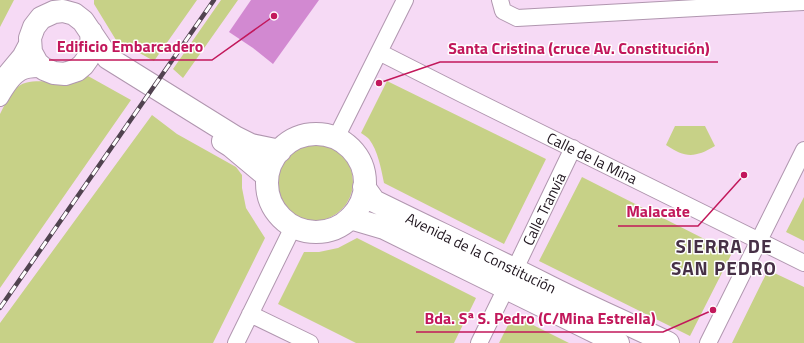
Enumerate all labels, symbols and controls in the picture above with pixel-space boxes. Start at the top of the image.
callout: Edificio Embarcadero [49,32,212,60]
text: Edificio Embarcadero [57,34,203,58]
callout: Santa Cristina (cruce Av. Constitución) [440,34,718,62]
text: Santa Cristina (cruce Av. Constitución) [448,36,710,60]
street label: Calle de la Mina [543,126,642,190]
street label: Calle Tranvía [516,168,572,249]
callout: Malacate [618,198,698,226]
text: Malacate [626,199,690,223]
street label: Avenida de la Constitución [402,206,560,300]
district label: SIERRA DE SAN PEDRO [671,231,777,282]
callout: Bda. Sª S. Pedro (C/Mina Estrella) [416,304,663,332]
text: Bda. Sª S. Pedro (C/Mina Estrella) [424,306,656,330]

